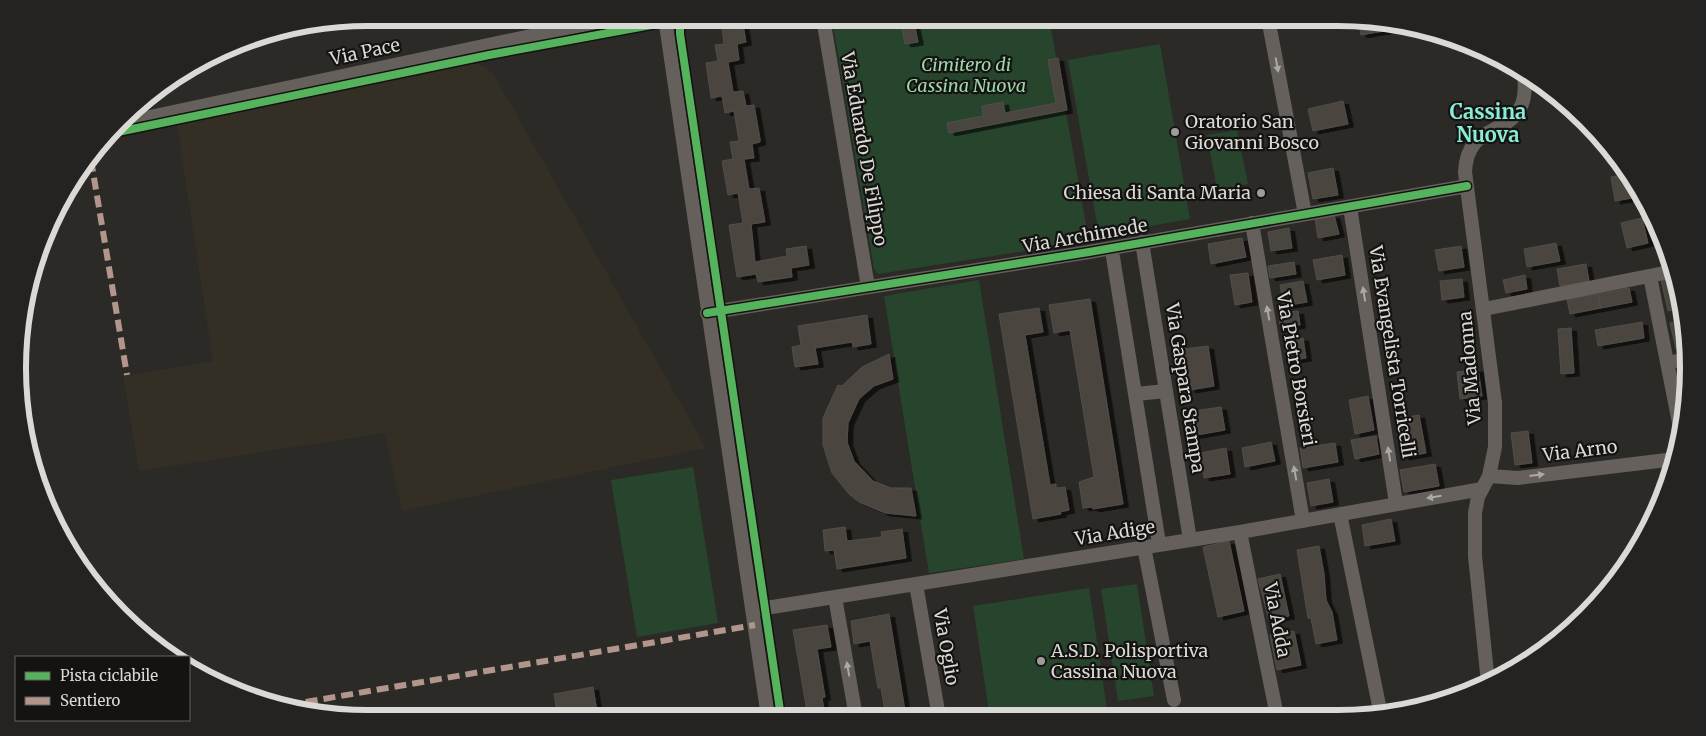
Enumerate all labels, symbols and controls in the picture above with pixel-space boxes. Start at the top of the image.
street label: Via Pace [327,33,402,70]
street label: Via Eduardo De Filippo [836,49,893,248]
park label: Cimitero di Cassina Nuova [906,53,1026,97]
one-way arrow [1273,58,1281,74]
district label: Cassina Nuova [1450,99,1526,147]
place label: Oratorio San Giovanni Bosco [1185,110,1319,154]
marker: Oratorio San Giovanni Bosco [1169,126,1181,138]
place label: Chiesa di Santa Maria [1064,181,1251,204]
marker: Chiesa di Santa Maria [1255,187,1267,199]
street label: Via Archimede [1020,213,1149,258]
street label: Via Evangelista Torricelli [1364,243,1421,460]
one-way arrow [1359,286,1367,302]
street label: Via Pietro Borsieri [1271,289,1321,448]
street label: Via Gaspara Stampa [1161,300,1210,475]
one-way arrow [1263,304,1271,320]
street label: Via Madonna [1453,310,1486,427]
street label: Via Arno [1540,435,1619,467]
one-way arrow [1384,446,1392,462]
one-way arrow [1291,464,1299,480]
one-way arrow [1529,471,1545,479]
one-way arrow [1425,493,1441,501]
street label: Via Adige [1072,515,1157,550]
street label: Via Adda [1259,580,1296,660]
street label: Via Oglio [928,606,965,687]
place label: A.S.D. Polisportiva Cassina Nuova [1050,639,1209,683]
marker: A.S.D. Polisportiva Cassina Nuova [1035,655,1047,667]
legend [15,656,190,721]
one-way arrow [843,661,851,677]
text: Pista ciclabile [60,666,158,685]
text: Sentiero [60,691,121,710]

